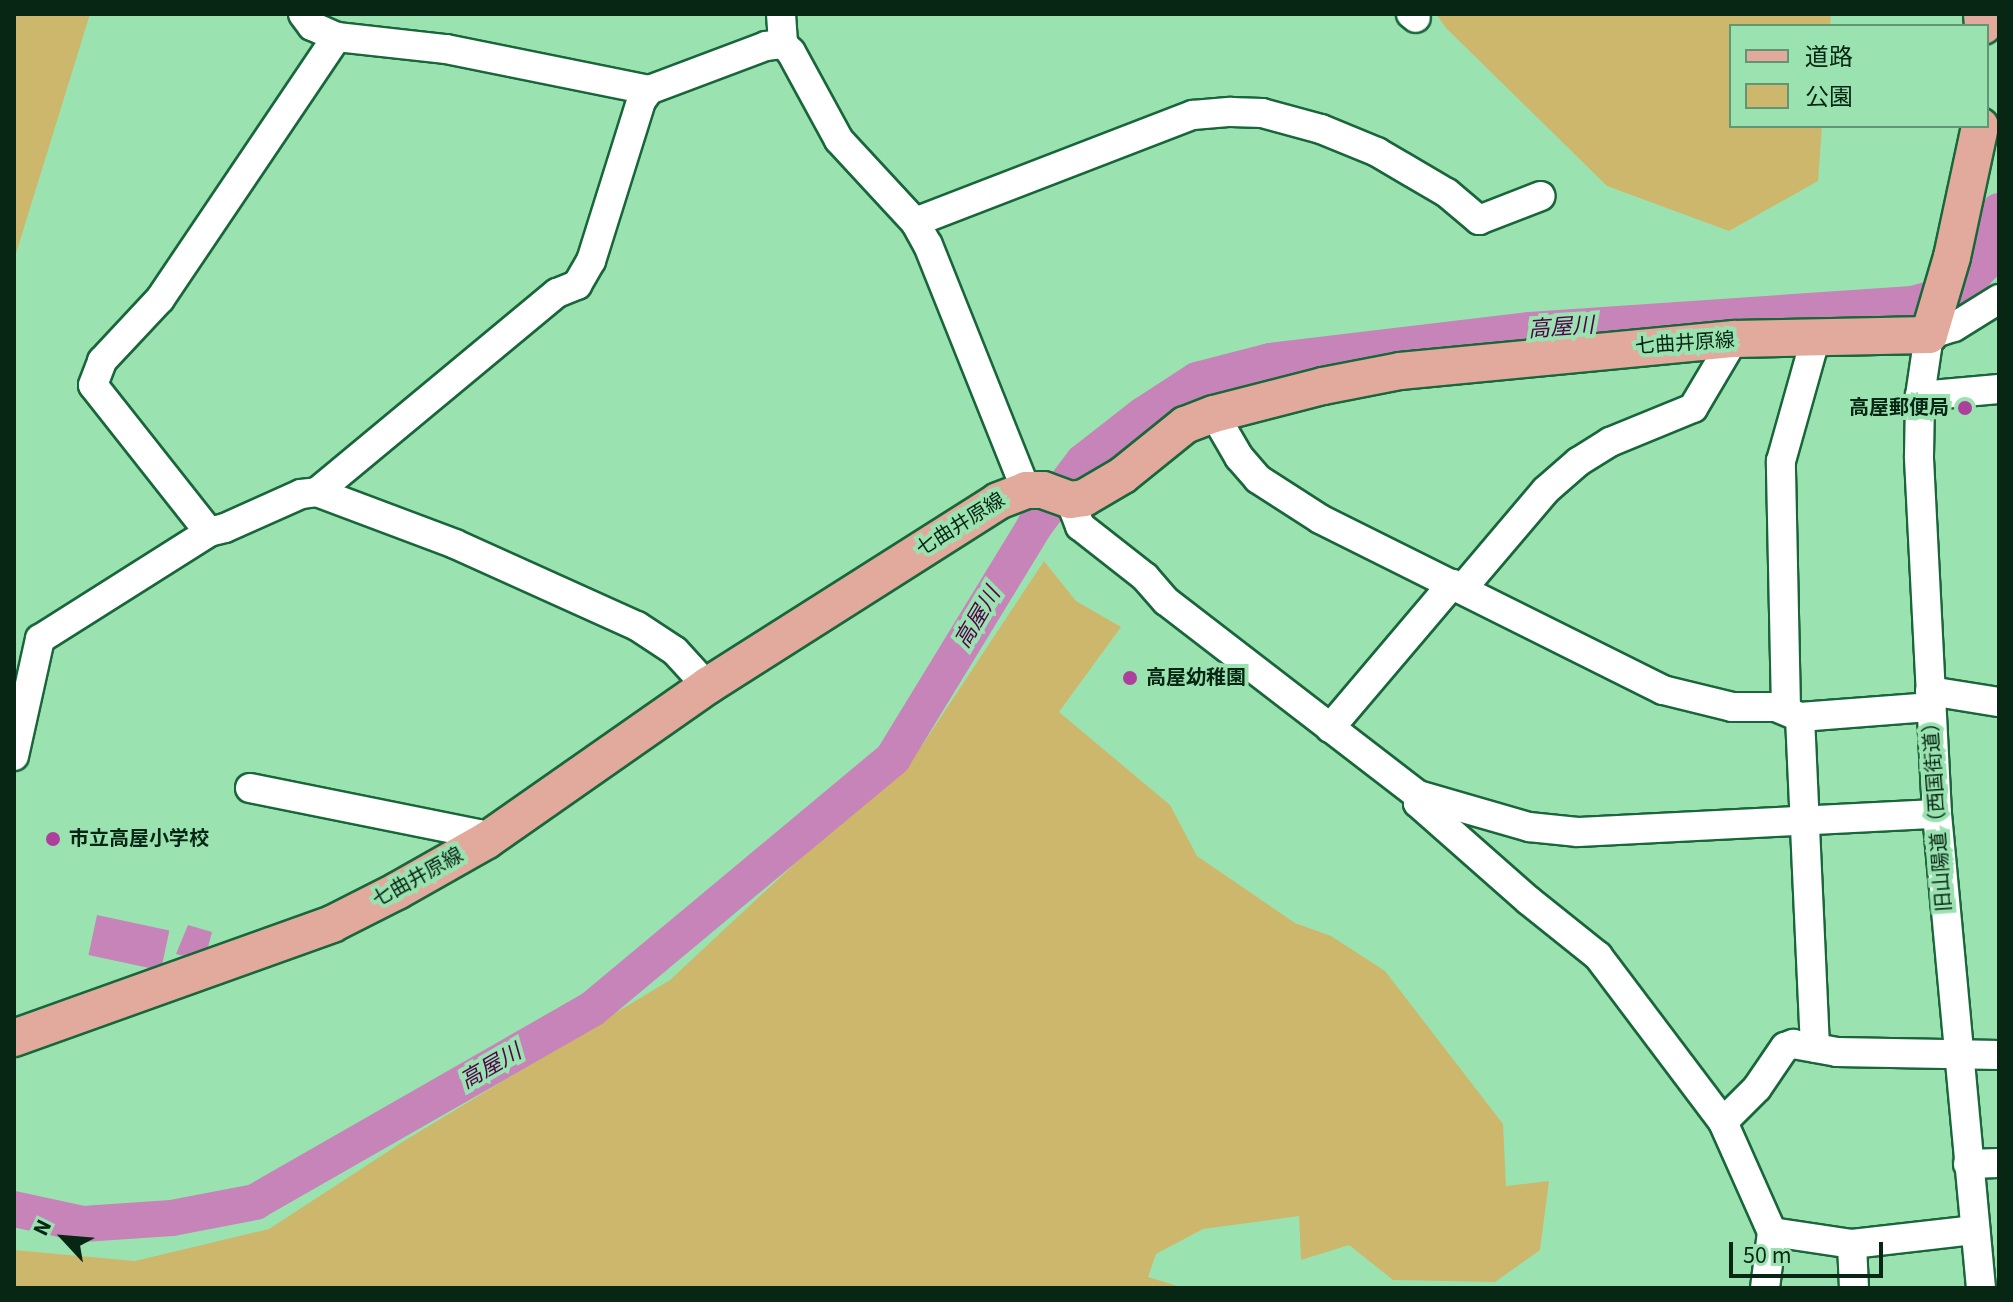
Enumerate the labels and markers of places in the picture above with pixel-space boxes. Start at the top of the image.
place label: 高屋郵便局 [1849,396,1949,420]
marker: 高屋郵便局 [1956,399,1974,417]
place label: 高屋幼稚園 [1146,666,1246,690]
marker: 高屋幼稚園 [1121,669,1139,687]
place label: 市立高屋小学校 [69,827,209,851]
marker: 市立高屋小学校 [44,830,62,848]

